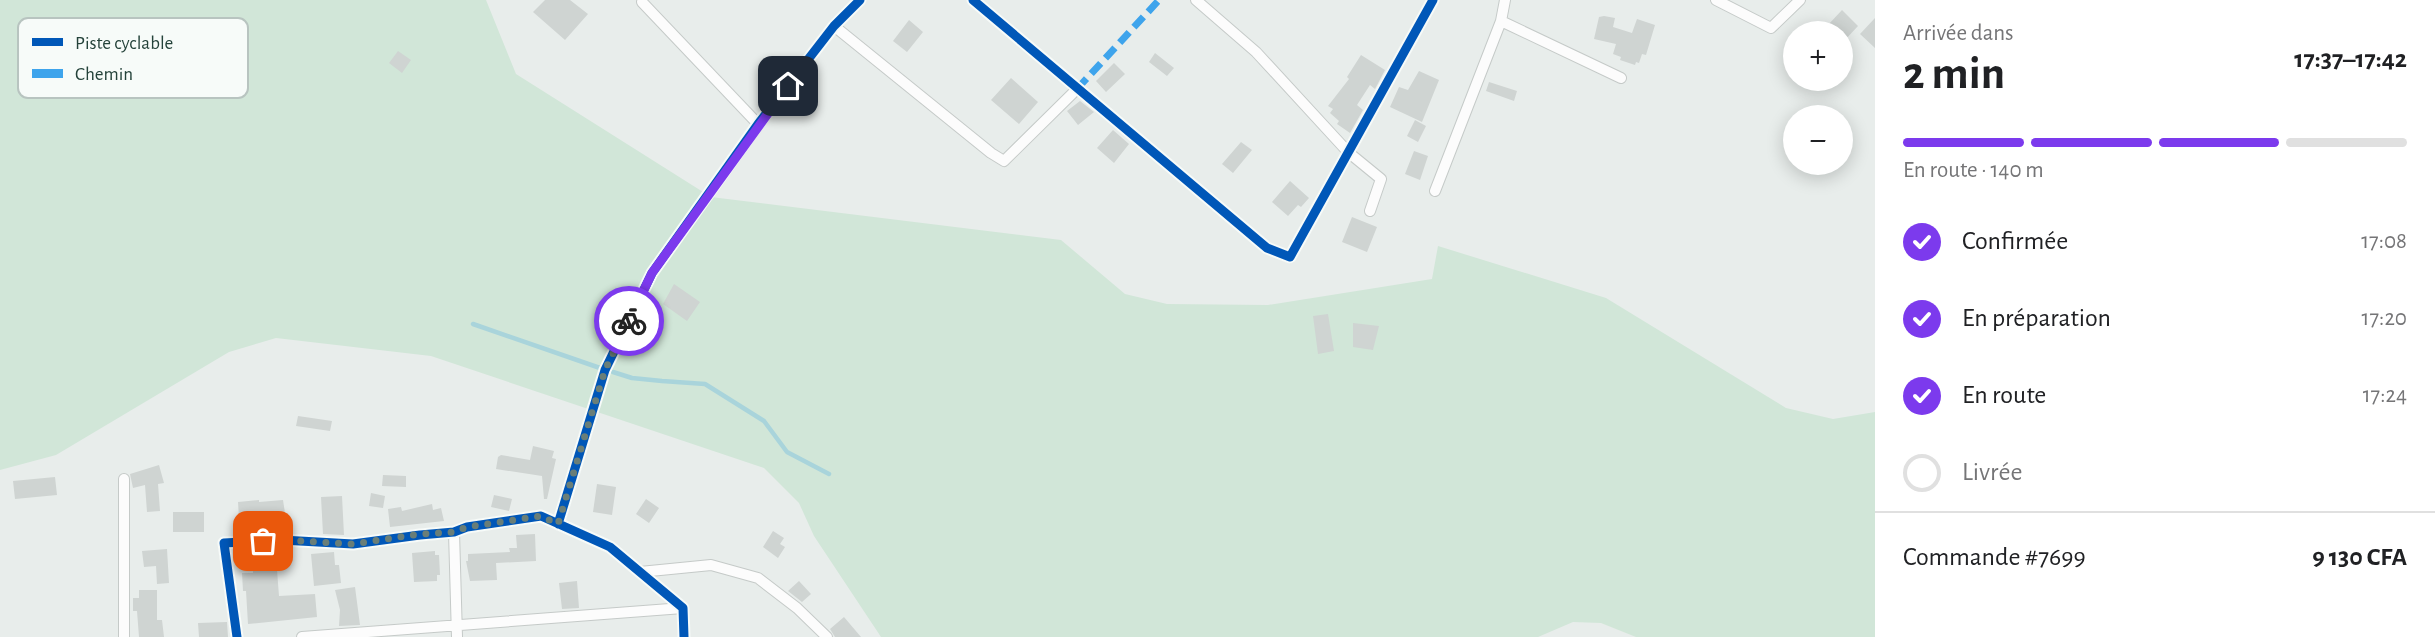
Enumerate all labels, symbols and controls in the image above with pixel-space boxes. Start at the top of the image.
legend [18,18,248,98]
map controls [1783,21,1853,175]
button: + [1783,21,1853,91]
text: Arrivée dans [1903,22,2014,45]
text: Piste cyclable [75,34,173,53]
text: 17:37–17:42 [2294,46,2407,72]
text: 2 min [1903,51,2005,97]
pin [758,56,818,116]
text: Chemin [75,65,133,84]
icon: home [769,67,807,105]
button: − [1783,105,1853,175]
text: En route · 140 m [1903,159,2044,182]
icon: check [1903,223,1941,261]
text: Confirmée [1962,228,2068,254]
text: 17:08 [2361,230,2407,253]
courier [594,286,664,356]
icon: check [1903,300,1941,338]
icon: bike [610,302,648,340]
text: En préparation [1962,305,2111,331]
text: 17:20 [2362,307,2407,330]
icon: check [1903,377,1941,415]
text: En route [1962,382,2046,408]
text: 17:24 [2363,384,2407,407]
text: Livrée [1962,459,2022,485]
pin [233,511,293,571]
icon: bag [244,522,282,560]
text: Commande #7699 [1903,544,2086,570]
text: 9 130 CFA [2312,544,2407,570]

